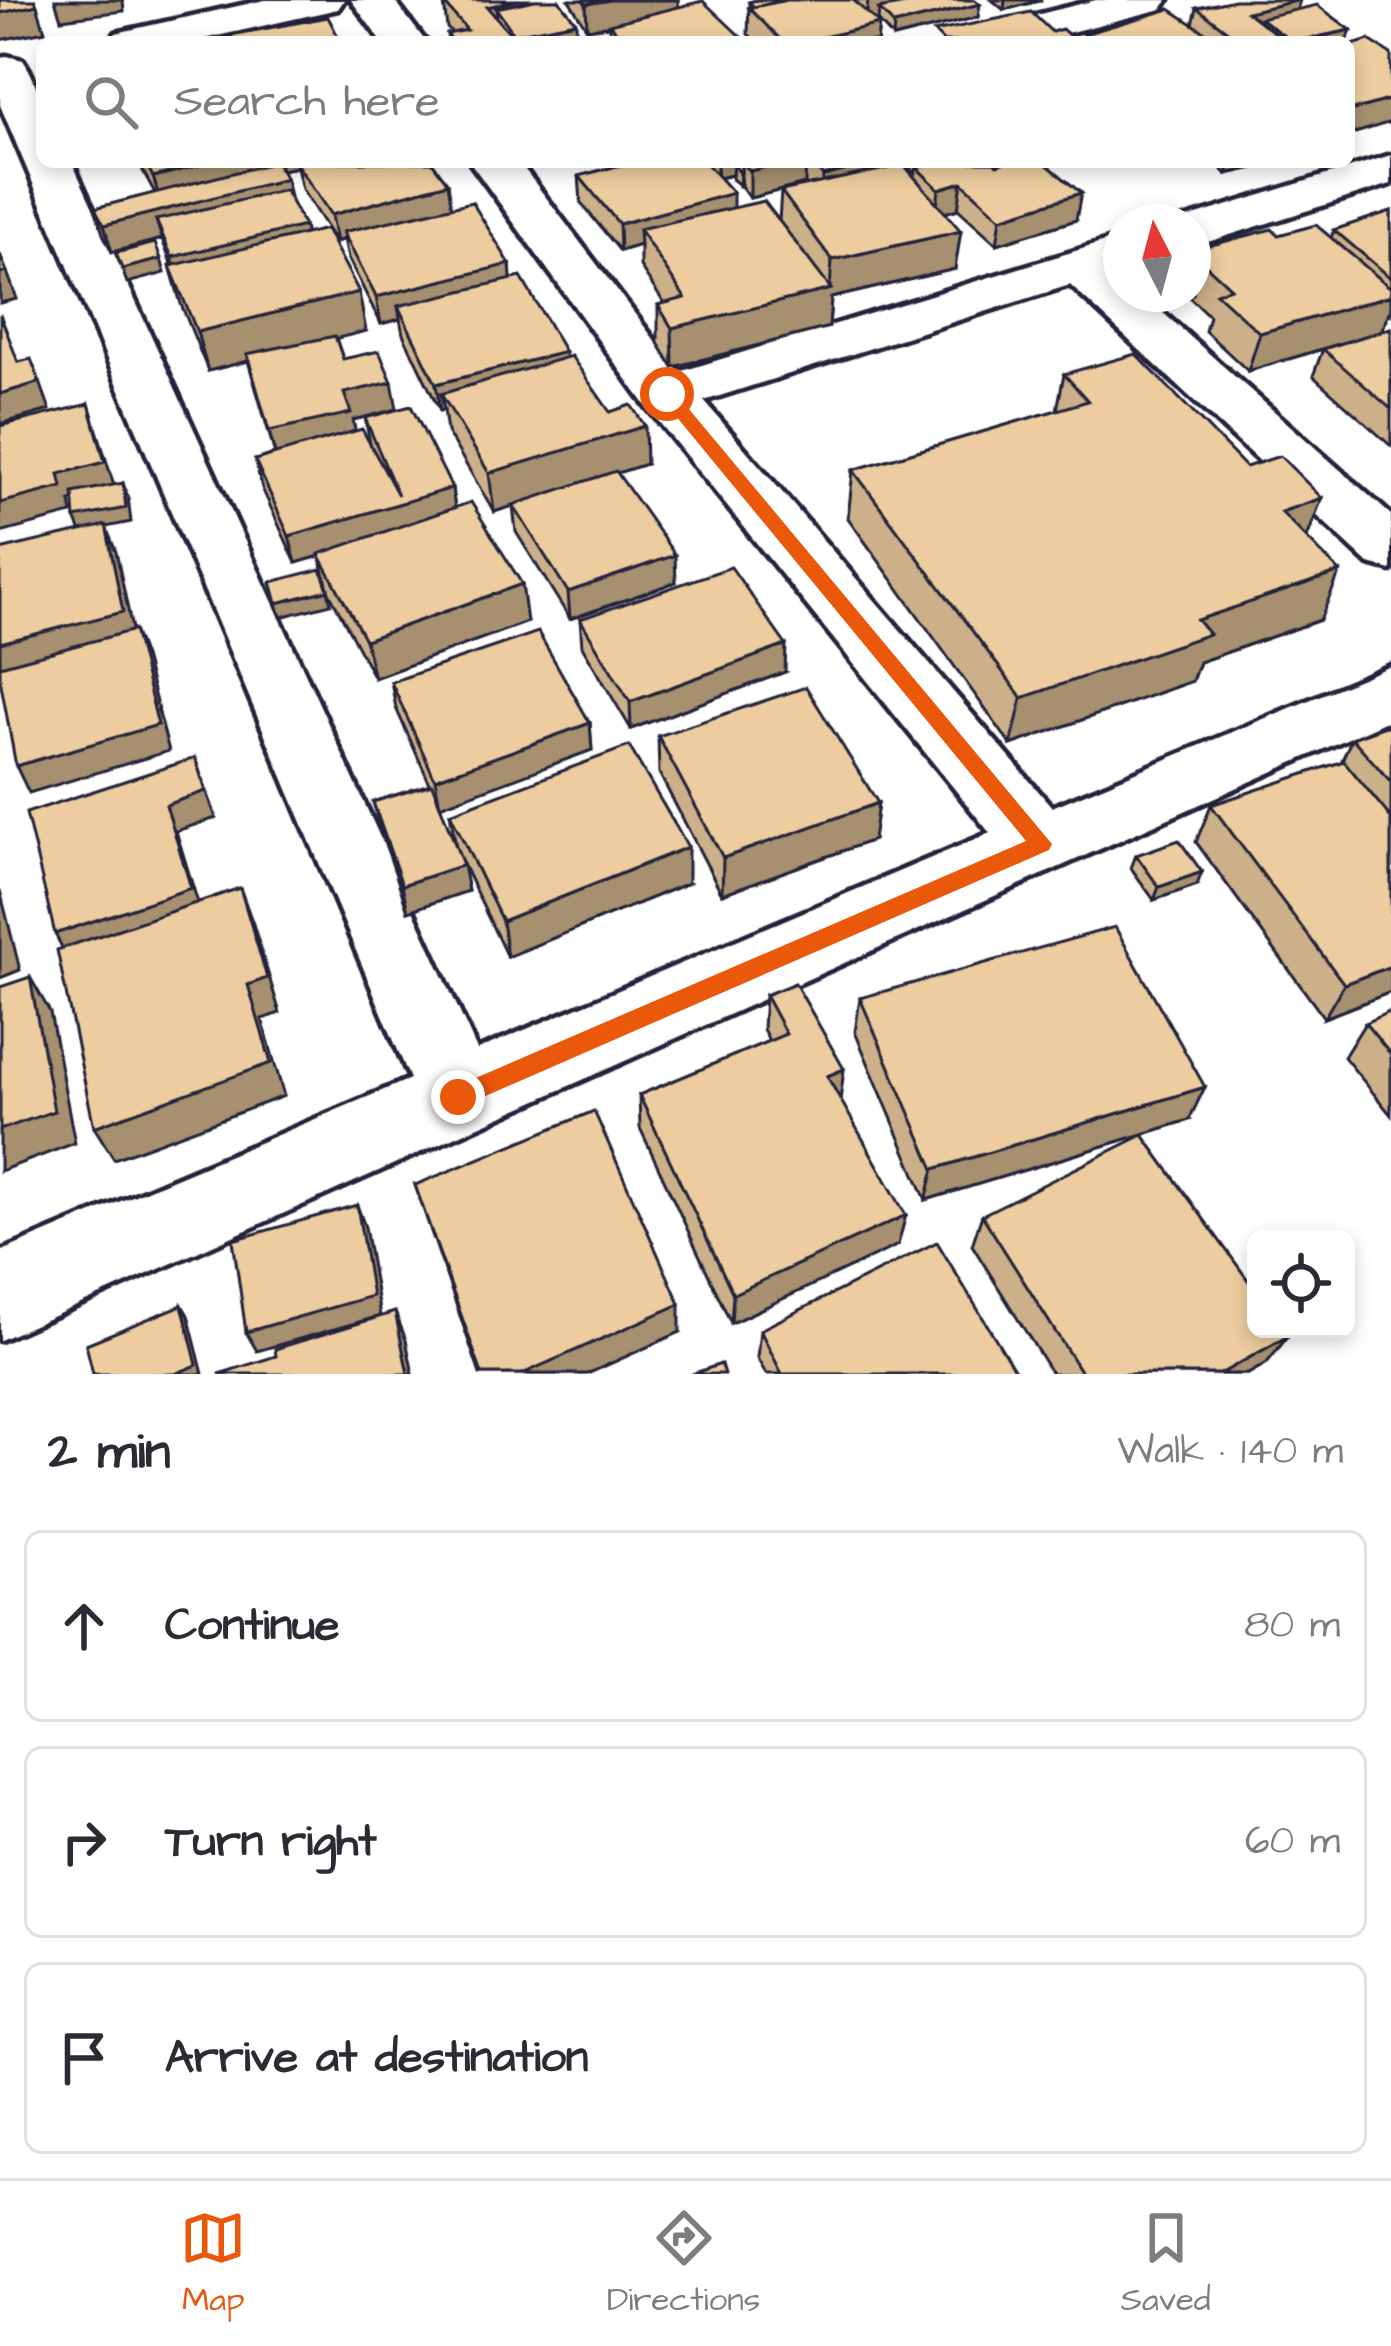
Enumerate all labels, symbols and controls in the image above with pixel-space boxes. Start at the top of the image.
search box [36,36,1355,168]
icon: search [78,69,144,135]
text: Search here [174,71,440,133]
north arrow [1103,204,1211,312]
route start [640,367,694,421]
route end [431,1070,485,1124]
map controls [1247,1230,1355,1338]
button: locate [1247,1230,1355,1338]
text: 2 min [48,1417,171,1488]
text: Walk · 140 m [1118,1425,1343,1479]
icon: ahead [51,1593,117,1659]
text: Continue [165,1595,339,1657]
text: 80 m [1244,1599,1340,1653]
icon: right [51,1809,117,1875]
text: Turn right [165,1811,377,1873]
text: 60 m [1245,1815,1340,1869]
icon: arrive [51,2025,117,2091]
text: Arrive at destination [165,2027,588,2089]
tab: Map [180,2205,246,2323]
tab: Directions [607,2205,760,2323]
tab: Saved [1121,2205,1211,2323]

